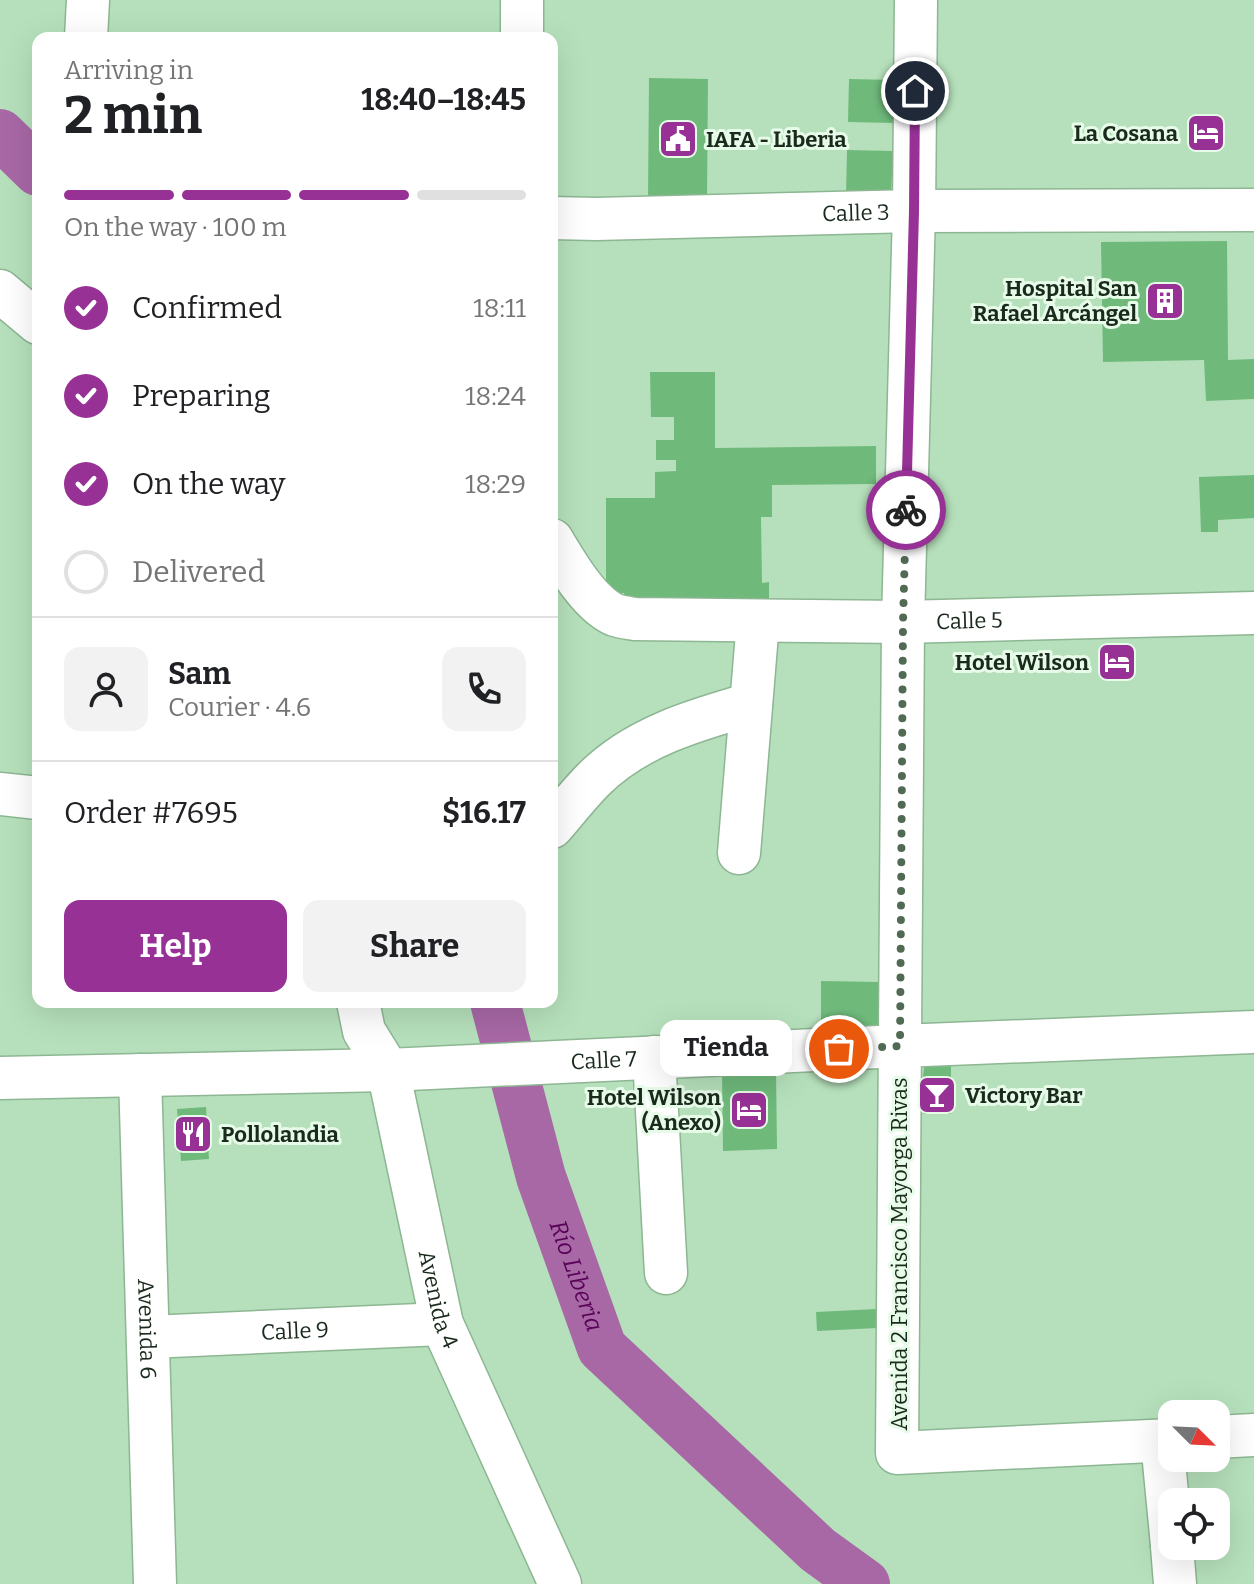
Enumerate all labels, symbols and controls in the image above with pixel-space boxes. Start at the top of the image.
text: Arriving in [64,55,193,86]
pin [881,57,949,125]
icon: home [893,69,937,113]
text: 18:40–18:45 [361,82,526,118]
text: 2 min [64,84,202,147]
hotel icon: La Cosana [1185,112,1227,154]
public building icon: IAFA - Liberia [657,118,699,160]
place label: La Cosana [1074,120,1179,147]
place label: IAFA - Liberia [706,126,847,153]
street label: Calle 3 [822,198,890,227]
text: On the way · 100 m [64,212,287,243]
place label: Hospital San Rafael Arcángel [973,275,1137,327]
building icon: Hospital San Rafael Arcángel [1144,280,1186,322]
icon: check [64,286,108,330]
text: Confirmed [132,290,282,326]
text: 18:11 [473,293,526,324]
icon: check [64,374,108,418]
text: Preparing [132,378,270,414]
text: 18:24 [465,381,526,412]
icon: check [64,462,108,506]
text: On the way [132,466,285,502]
text: 18:29 [465,469,526,500]
courier [866,470,946,550]
icon: bike [884,488,928,532]
text: Delivered [132,554,265,590]
street label: Calle 5 [936,606,1003,635]
hotel icon: Hotel Wilson [1096,641,1138,683]
button: person [64,647,148,731]
button: phone [442,647,526,731]
place label: Hotel Wilson [955,649,1089,676]
text: Sam [168,656,231,692]
text: Courier · 4.6 [168,692,311,723]
text: Order #7695 [64,795,238,831]
text: $16.17 [442,795,526,831]
button: Help [64,900,287,992]
button: Share [303,900,526,992]
pin [805,1015,873,1083]
callout: Tienda [659,1021,791,1077]
icon: bag [817,1027,861,1071]
text: Tienda [683,1032,769,1063]
street label: Calle 7 [570,1045,637,1075]
bar icon: Victory Bar [916,1074,958,1116]
street label: Avenida 2 Francisco Mayorga Rivas [886,1078,913,1431]
place label: Victory Bar [965,1082,1083,1109]
place label: Hotel Wilson (Anexo) [587,1084,721,1136]
hotel icon: Hotel Wilson (Anexo) [728,1089,770,1131]
restaurant icon: Pollolandia [172,1113,214,1155]
place label: Pollolandia [221,1121,340,1148]
water label: Río Liberia [544,1217,609,1335]
street label: Avenida 4 [413,1248,465,1353]
street label: Avenida 6 [133,1278,162,1379]
street label: Calle 9 [260,1316,329,1346]
north arrow [1158,1400,1230,1472]
map controls [1158,1400,1230,1560]
button: locate [1158,1488,1230,1560]

